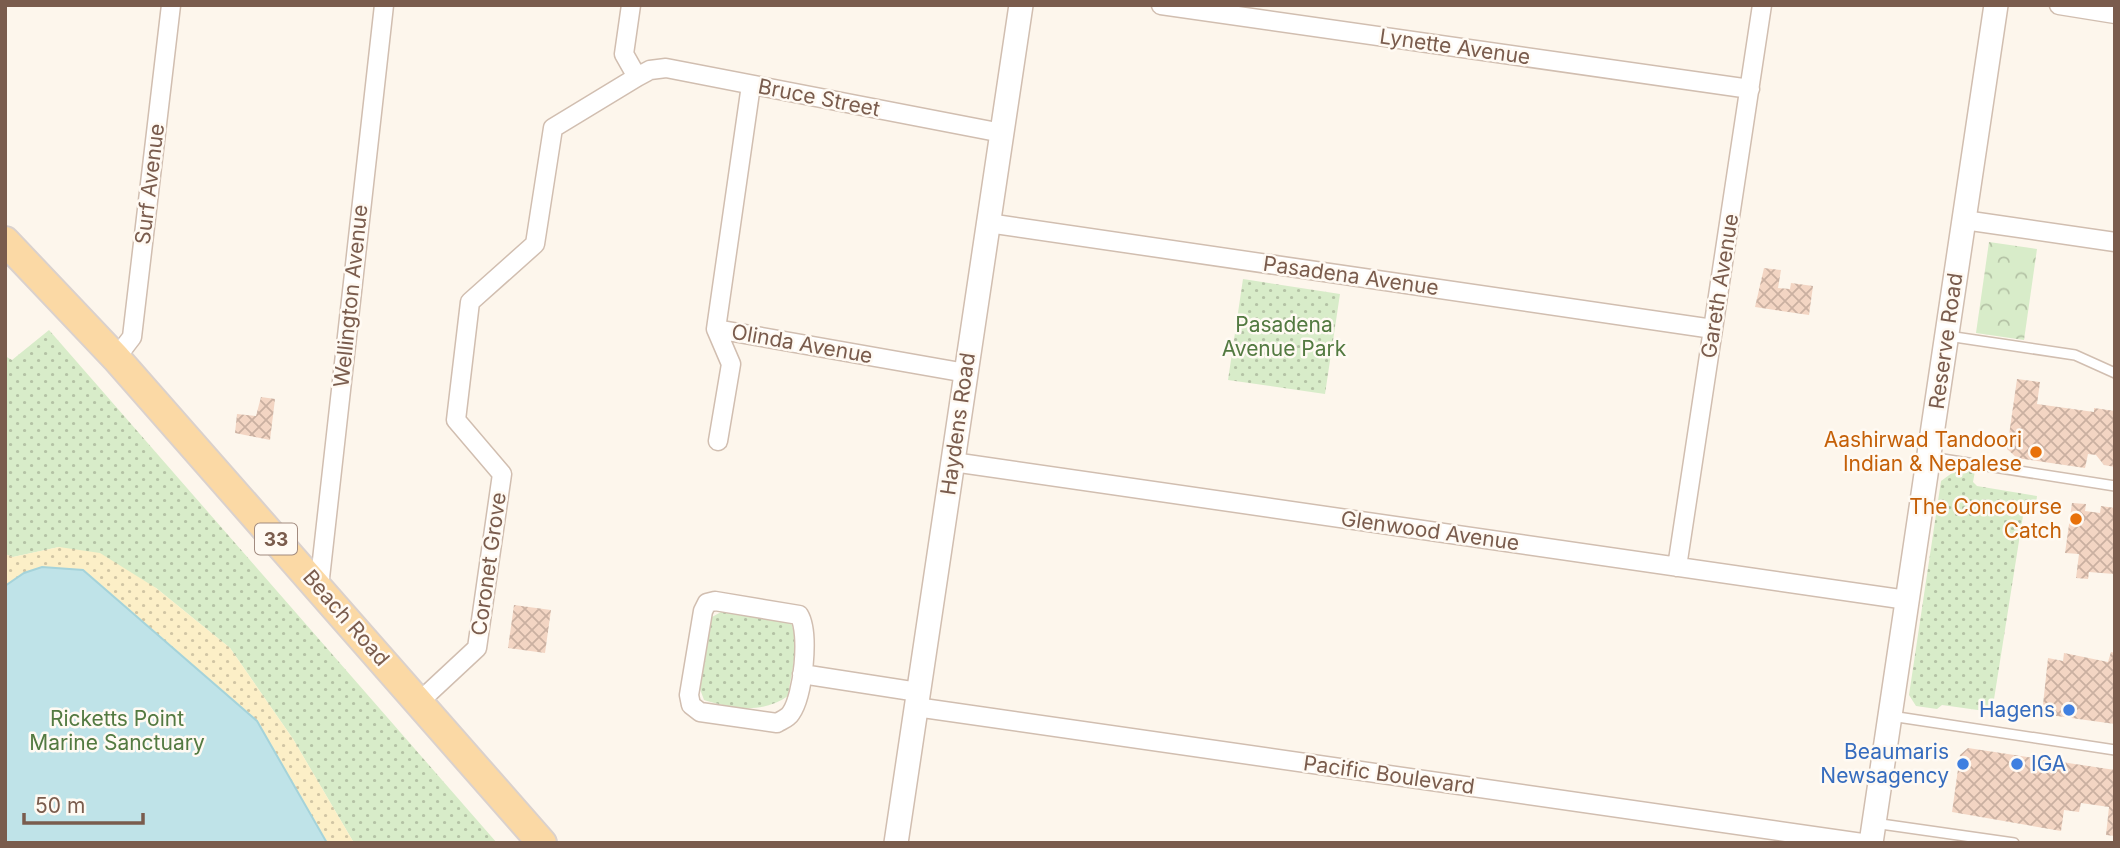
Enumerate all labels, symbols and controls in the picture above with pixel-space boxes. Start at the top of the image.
street label: Lynette Avenue [1378,24,1532,69]
street label: Bruce Street [756,73,882,122]
street label: Surf Avenue [130,122,169,246]
street label: Wellington Avenue [328,203,373,389]
street label: Gareth Avenue [1696,212,1743,360]
street label: Pasadena Avenue [1262,251,1440,300]
street label: Reserve Road [1924,271,1967,411]
park label: Pasadena Avenue Park [1222,312,1347,361]
street label: Olinda Avenue [730,319,875,368]
street label: Haydens Road [935,351,980,497]
place label: Aashirwad Tandoori Indian & Nepalese [1824,427,2022,476]
marker: Aashirwad Tandoori Indian & Nepalese [2028,444,2044,460]
street label: Coronet Grove [466,491,511,637]
place label: The Concourse Catch [1909,494,2062,543]
street label: Glenwood Avenue [1339,506,1521,555]
marker: The Concourse Catch [2068,511,2084,527]
road number: 33 [255,524,297,554]
street label: Beach Road [298,565,395,671]
place label: Hagens [1979,697,2055,722]
marker: Hagens [2061,702,2077,718]
park label: Ricketts Point Marine Sanctuary [29,706,205,755]
place label: Beaumaris Newsagency [1820,739,1949,788]
street label: Pacific Boulevard [1302,750,1476,799]
place label: IGA [2031,751,2066,776]
marker: Beaumaris Newsagency [1955,756,1971,772]
marker: IGA [2009,756,2025,772]
scale bar [24,782,144,826]
text: 50 m [35,793,85,818]

